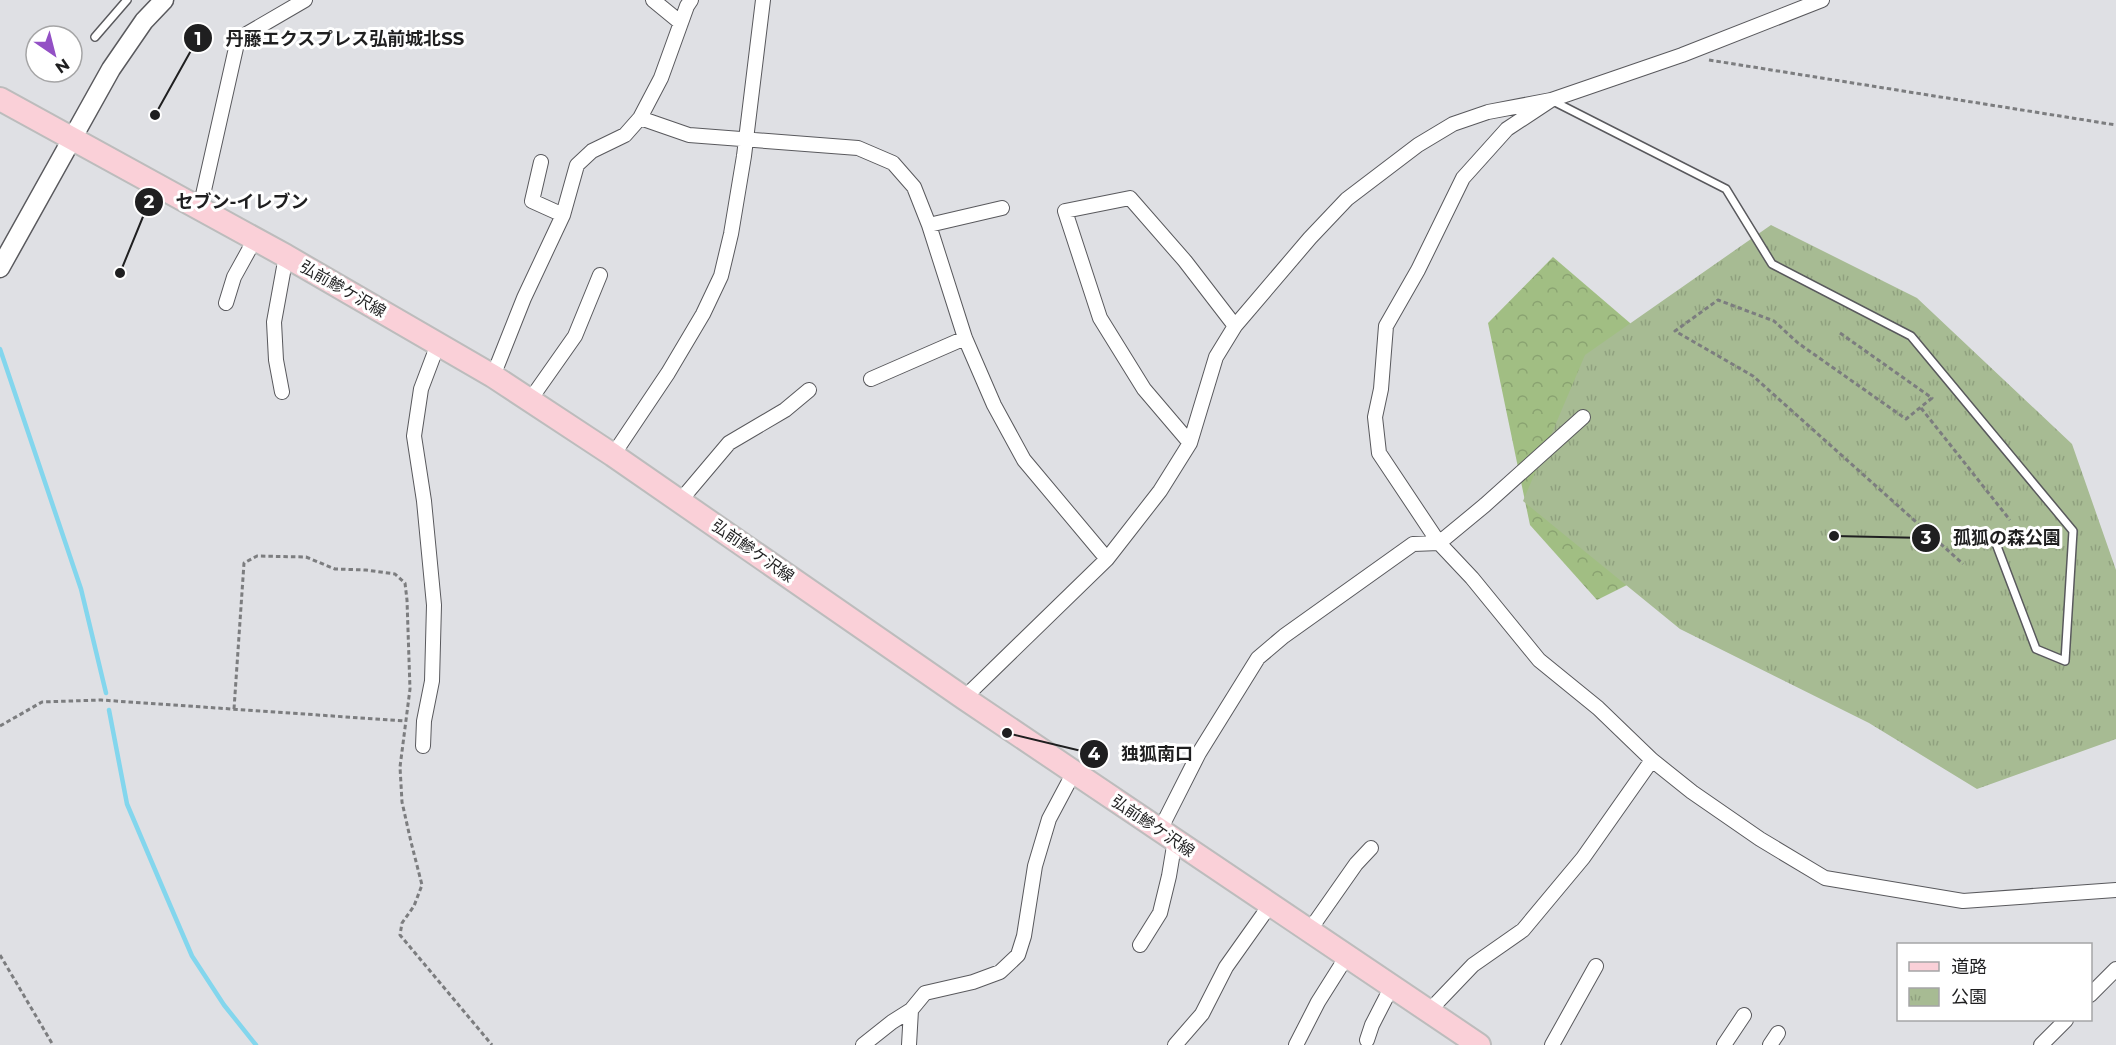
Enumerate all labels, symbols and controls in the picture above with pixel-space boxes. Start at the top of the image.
callout: 丹藤エクスプレス弘前城北SS [183,20,476,56]
north arrow [24,24,84,84]
text: 1 [194,28,202,50]
text: 丹藤エクスプレス弘前城北SS [226,28,464,50]
text: N [52,54,73,77]
callout: セブン-イレブン [134,184,321,220]
text: 2 [144,191,155,213]
text: セブン-イレブン [176,191,308,213]
street label: 弘前鰺ケ沢線 [297,257,389,321]
street label: 弘前鰺ケ沢線 [708,516,798,586]
callout: 孤狐の森公園 [1911,520,2073,556]
text: 3 [1920,527,1932,549]
text: 孤狐の森公園 [1953,527,2061,549]
callout: 独狐南口 [1079,736,1205,772]
text: 4 [1088,743,1101,765]
text: 独狐南口 [1121,743,1193,765]
street label: 弘前鰺ケ沢線 [1108,791,1198,861]
legend [1897,943,2092,1021]
text: 道路 [1951,956,1987,978]
text: 公園 [1951,986,1987,1008]

